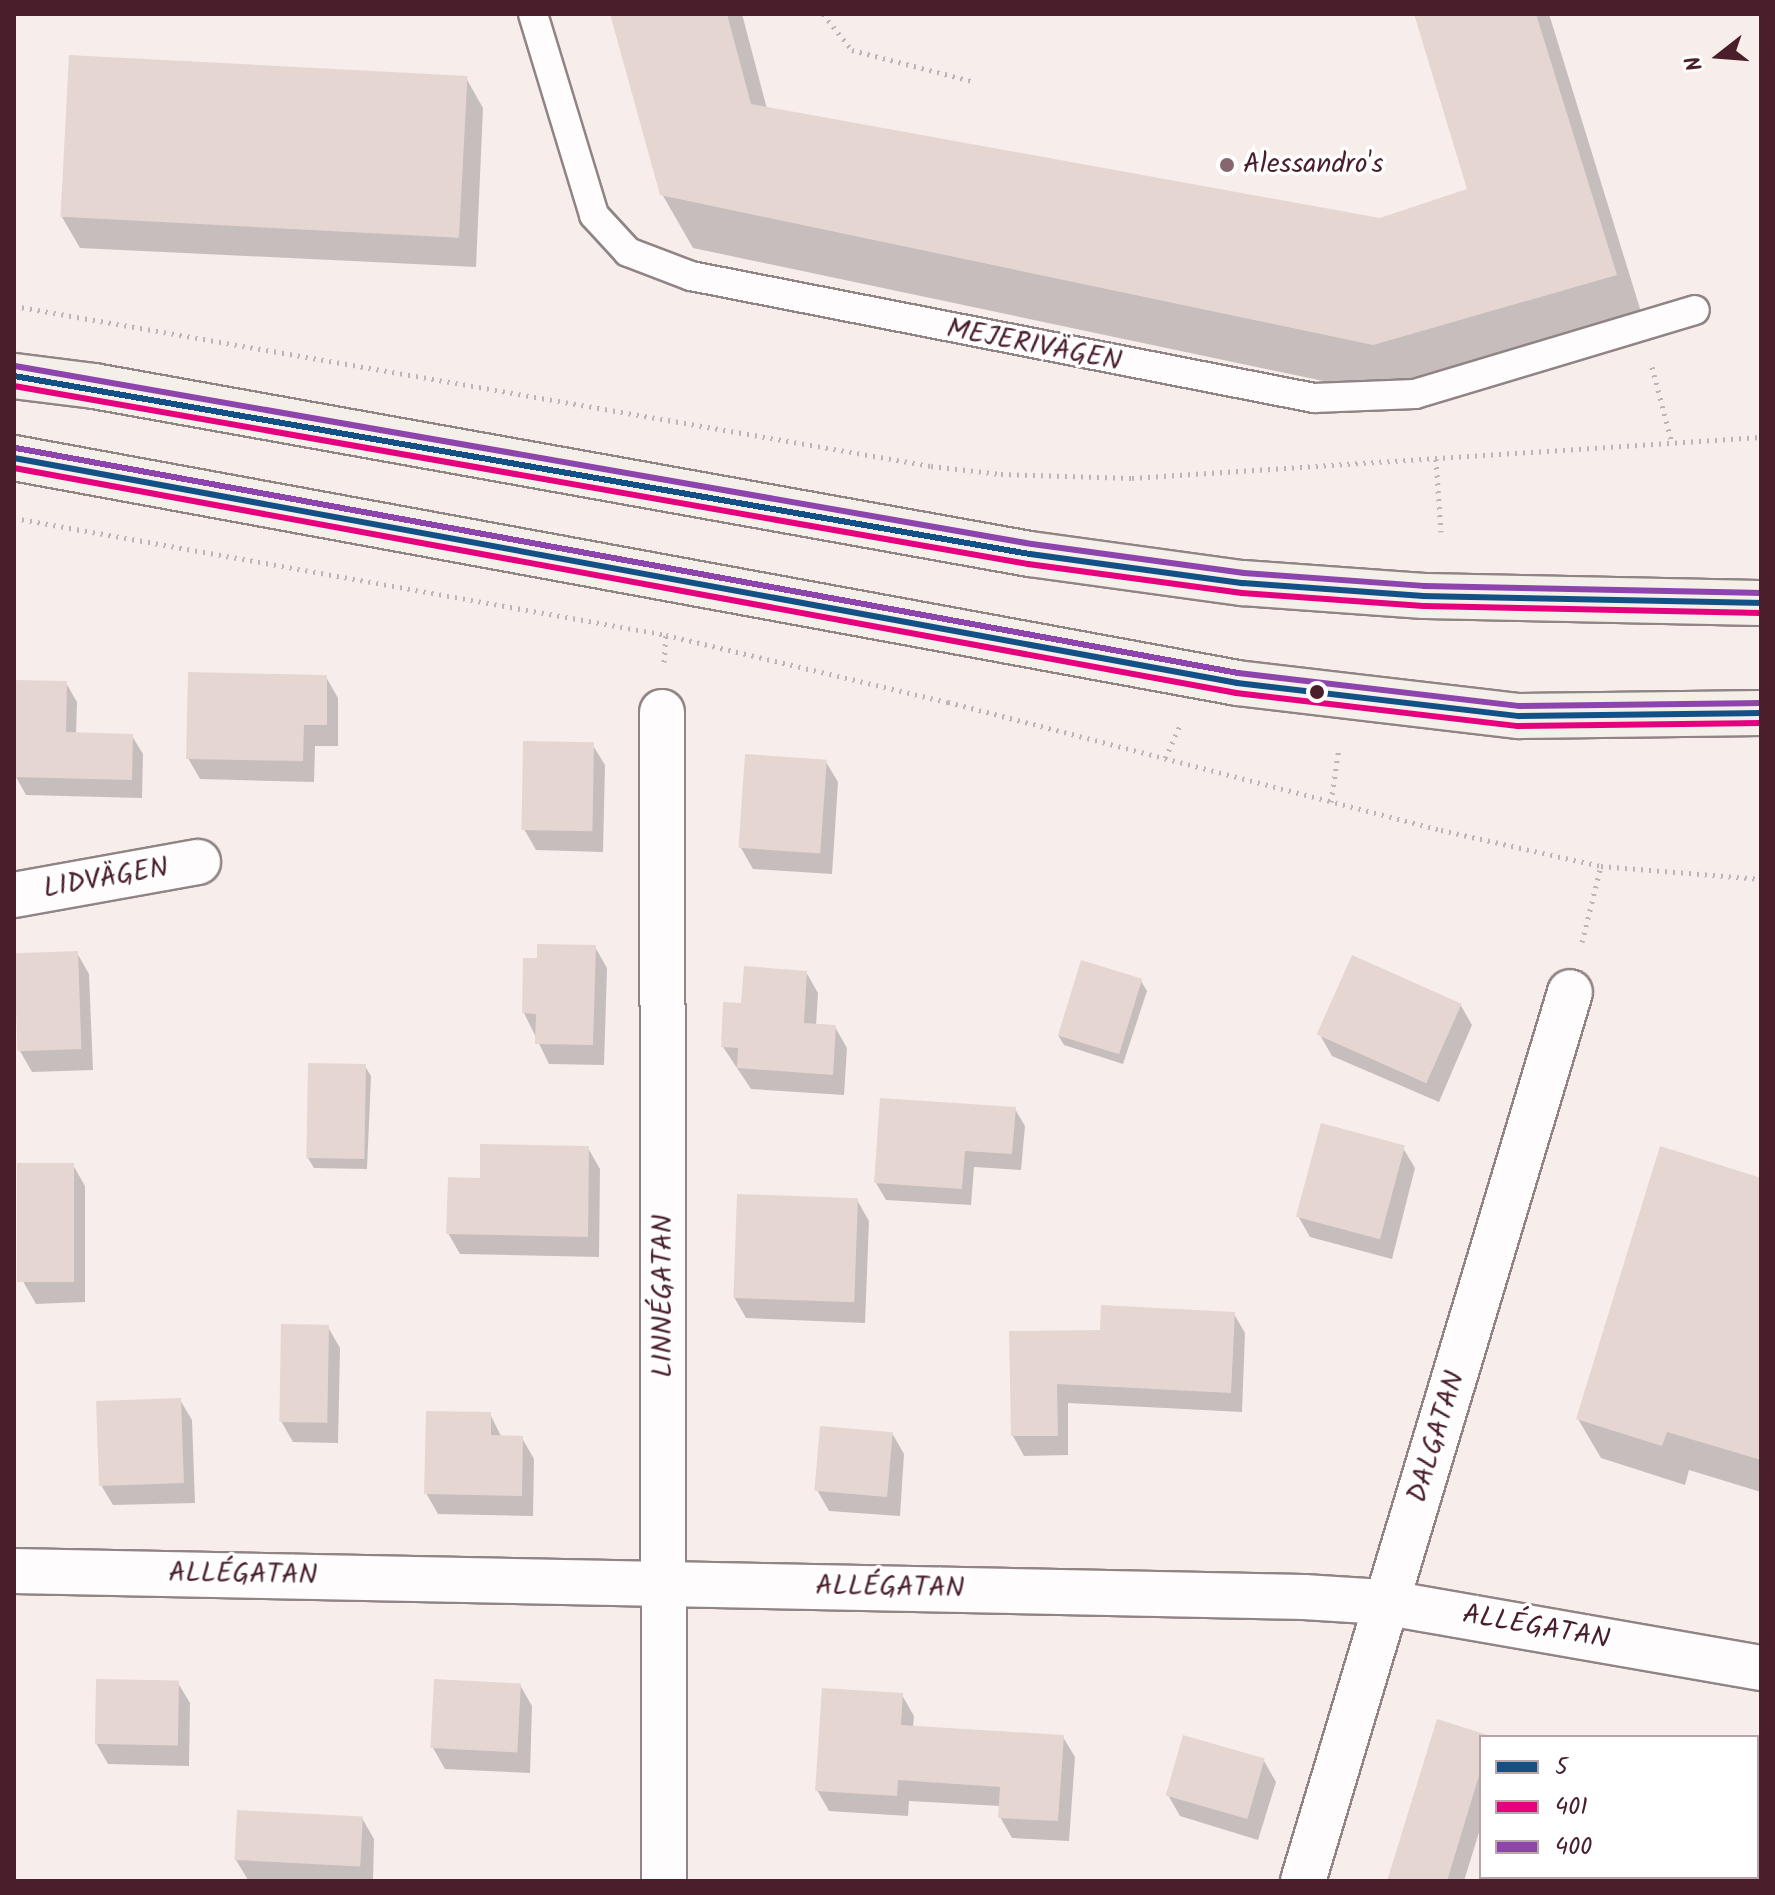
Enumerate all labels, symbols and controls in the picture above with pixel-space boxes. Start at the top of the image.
north arrow [1679,16,1759,96]
text: N [1677,51,1714,75]
place label: Alessandro's [1243,148,1383,182]
marker: Alessandro's [1218,156,1236,174]
street label: MEJERIVÄGEN [944,313,1124,379]
unlabelled marker [1309,684,1325,700]
street label: LIDVÄGEN [41,851,171,907]
street label: LINNÉGATAN [647,1214,681,1378]
street label: DALGATAN [1401,1367,1473,1507]
street label: ALLÉGATAN [168,1557,318,1593]
street label: ALLÉGATAN [815,1570,965,1606]
street label: ALLÉGATAN [1460,1599,1612,1657]
legend [1479,1735,1759,1879]
text: 5 [1555,1748,1568,1787]
text: 401 [1555,1788,1588,1827]
text: 400 [1555,1828,1592,1867]

